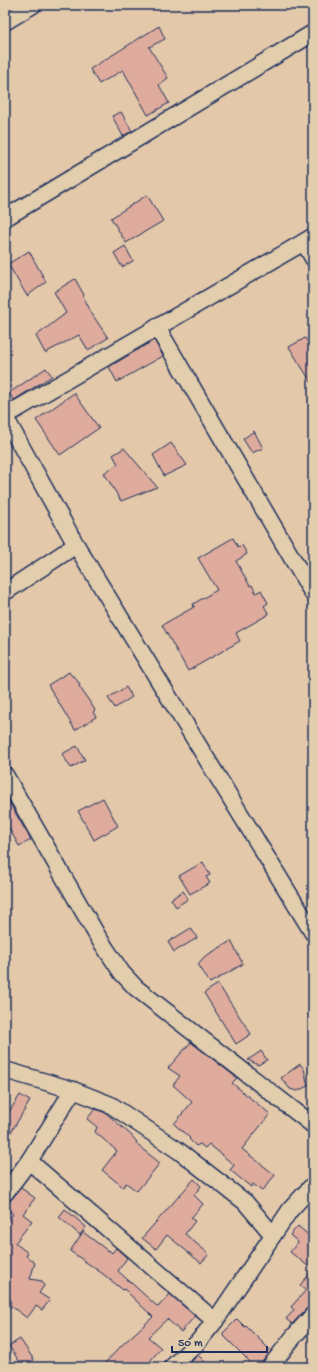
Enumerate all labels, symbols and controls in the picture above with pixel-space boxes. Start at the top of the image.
scale bar [172,1328,267,1354]
text: 50 m [178,1337,203,1351]

